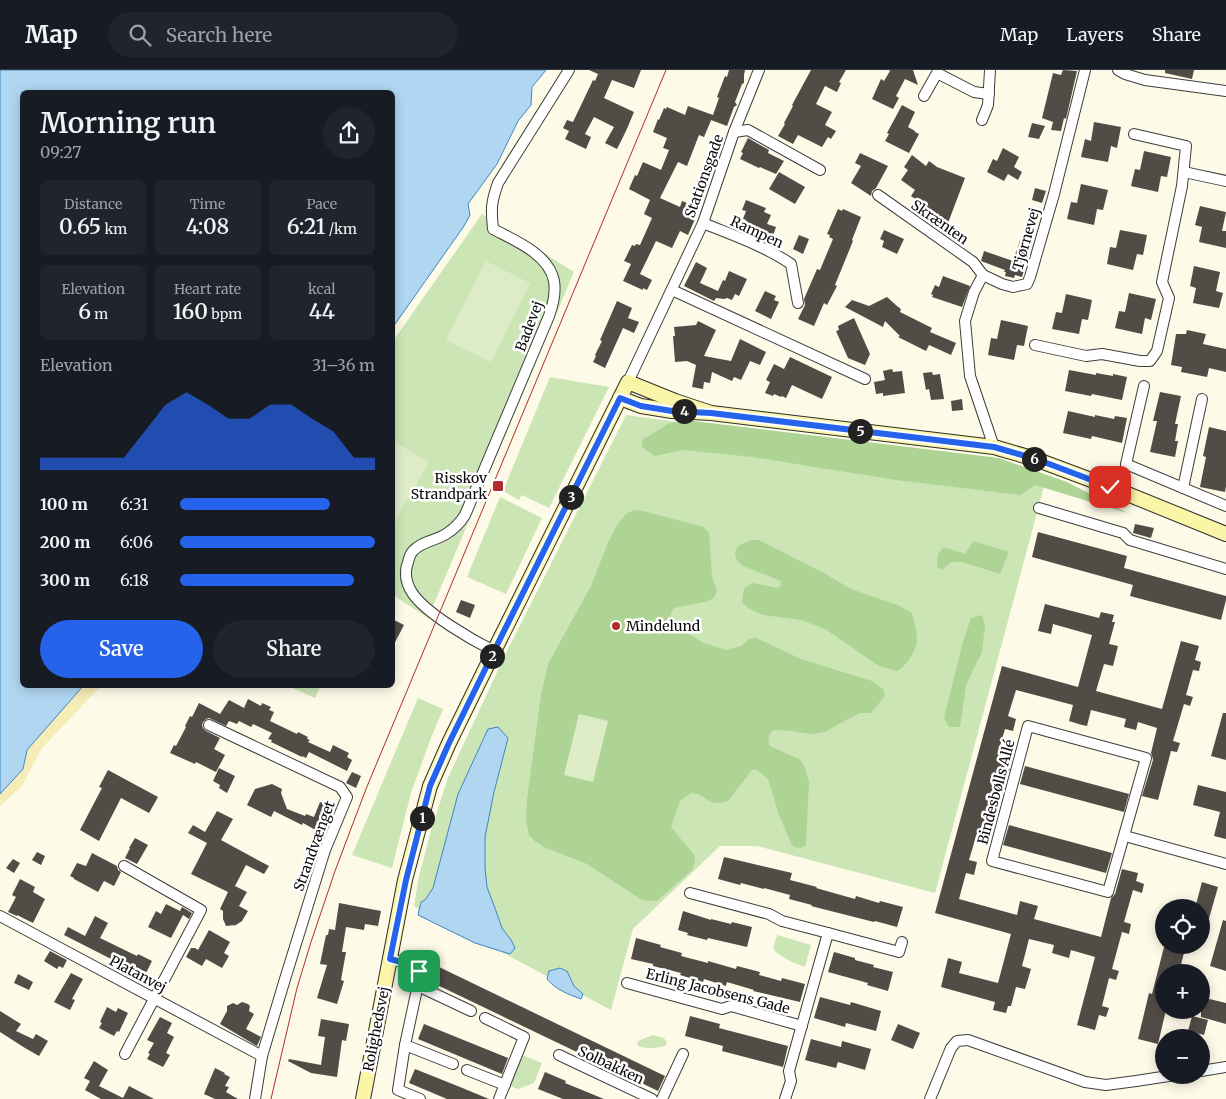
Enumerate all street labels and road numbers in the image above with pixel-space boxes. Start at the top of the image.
street label: Stationsgade [681,132,727,220]
street label: Skrænten [908,196,972,248]
street label: Tjørnevej [1008,205,1044,273]
street label: Rampen [728,212,786,252]
street label: Badevej [511,298,547,354]
street label: Bindesbølls Allé [973,738,1019,846]
street label: Strandvænget [289,798,339,894]
street label: Platanvej [106,951,170,997]
street label: Erling Jacobsens Gade [644,964,792,1018]
street label: Rolighedsvej [359,985,393,1073]
street label: Solbakken [575,1042,647,1088]

